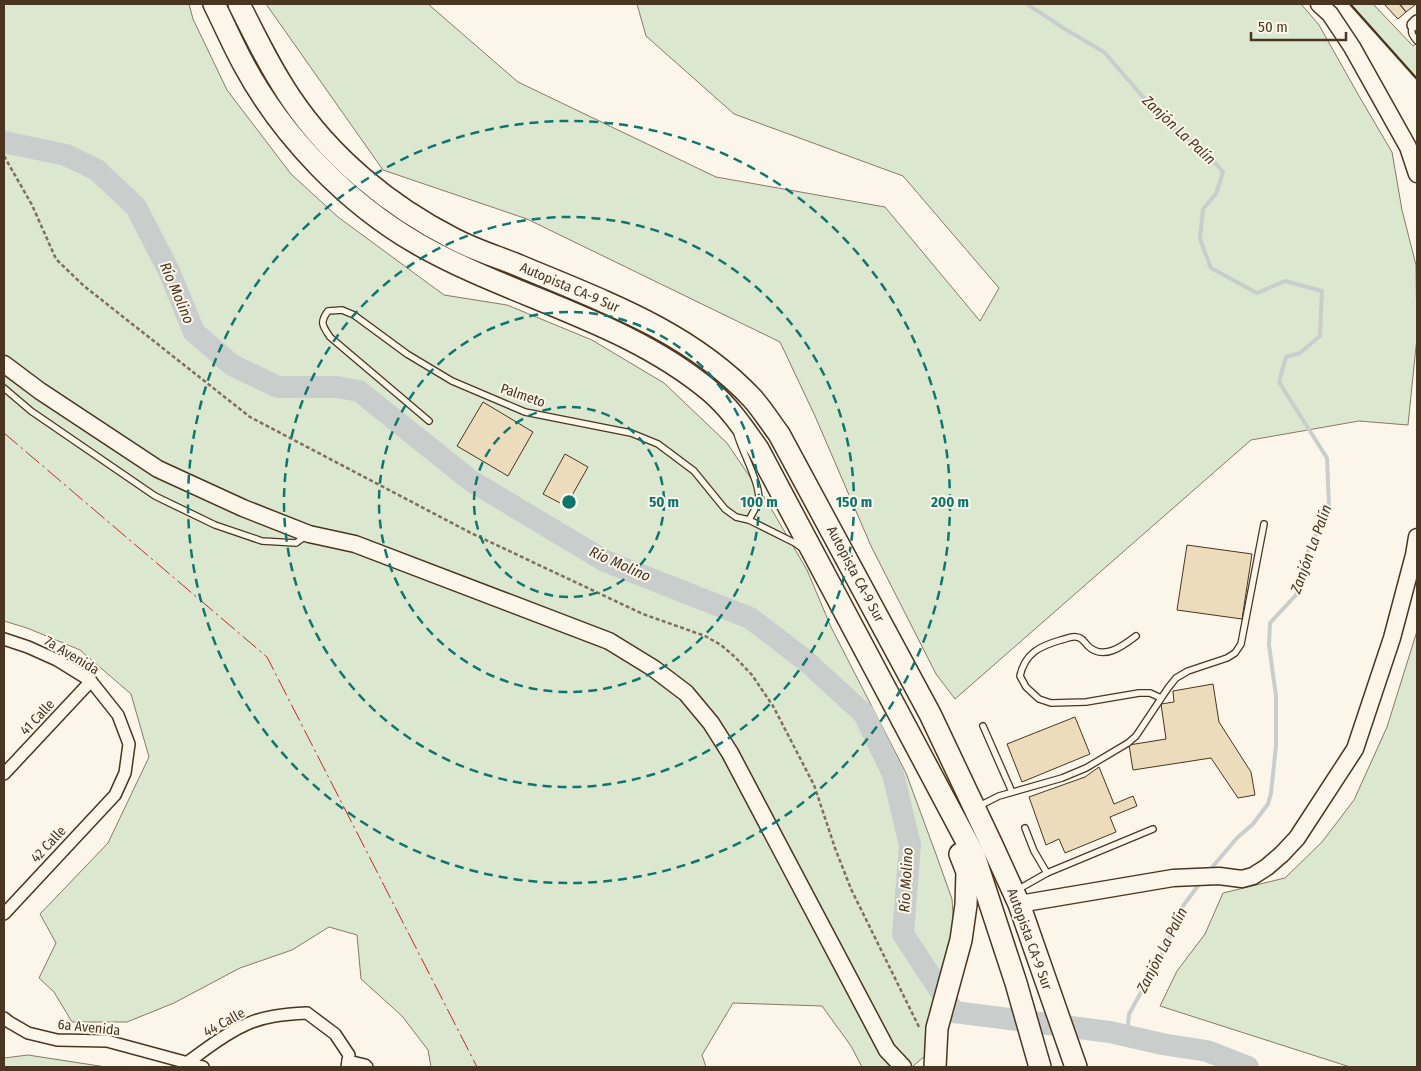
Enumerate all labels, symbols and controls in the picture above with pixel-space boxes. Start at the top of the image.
scale bar [1251,10,1346,42]
text: 50 m [1258,18,1288,36]
water label: Zanjón La Palín [1138,91,1219,168]
street label: Autopista CA-9 Sur [517,259,622,316]
water label: Río Molino [156,260,198,327]
street label: Palmeto [498,380,548,411]
centre of rings [560,493,578,511]
text: 50 m [649,493,679,511]
text: 100 m [740,493,778,511]
text: 150 m [836,493,872,511]
text: 200 m [930,493,969,511]
water label: Zanjón La Palín [1286,502,1335,597]
street label: Autopista CA-9 Sur [823,523,888,625]
water label: Río Molino [587,543,654,586]
street label: 7a Avenida [41,632,102,679]
street label: 41 Calle [17,696,58,739]
street label: 42 Calle [27,822,70,866]
water label: Río Molino [895,847,917,913]
street label: Autopista CA-9 Sur [1003,886,1056,992]
water label: Zanjón La Palín [1132,904,1191,997]
street label: 44 Calle [201,1004,248,1041]
street label: 6a Avenida [57,1016,121,1039]

